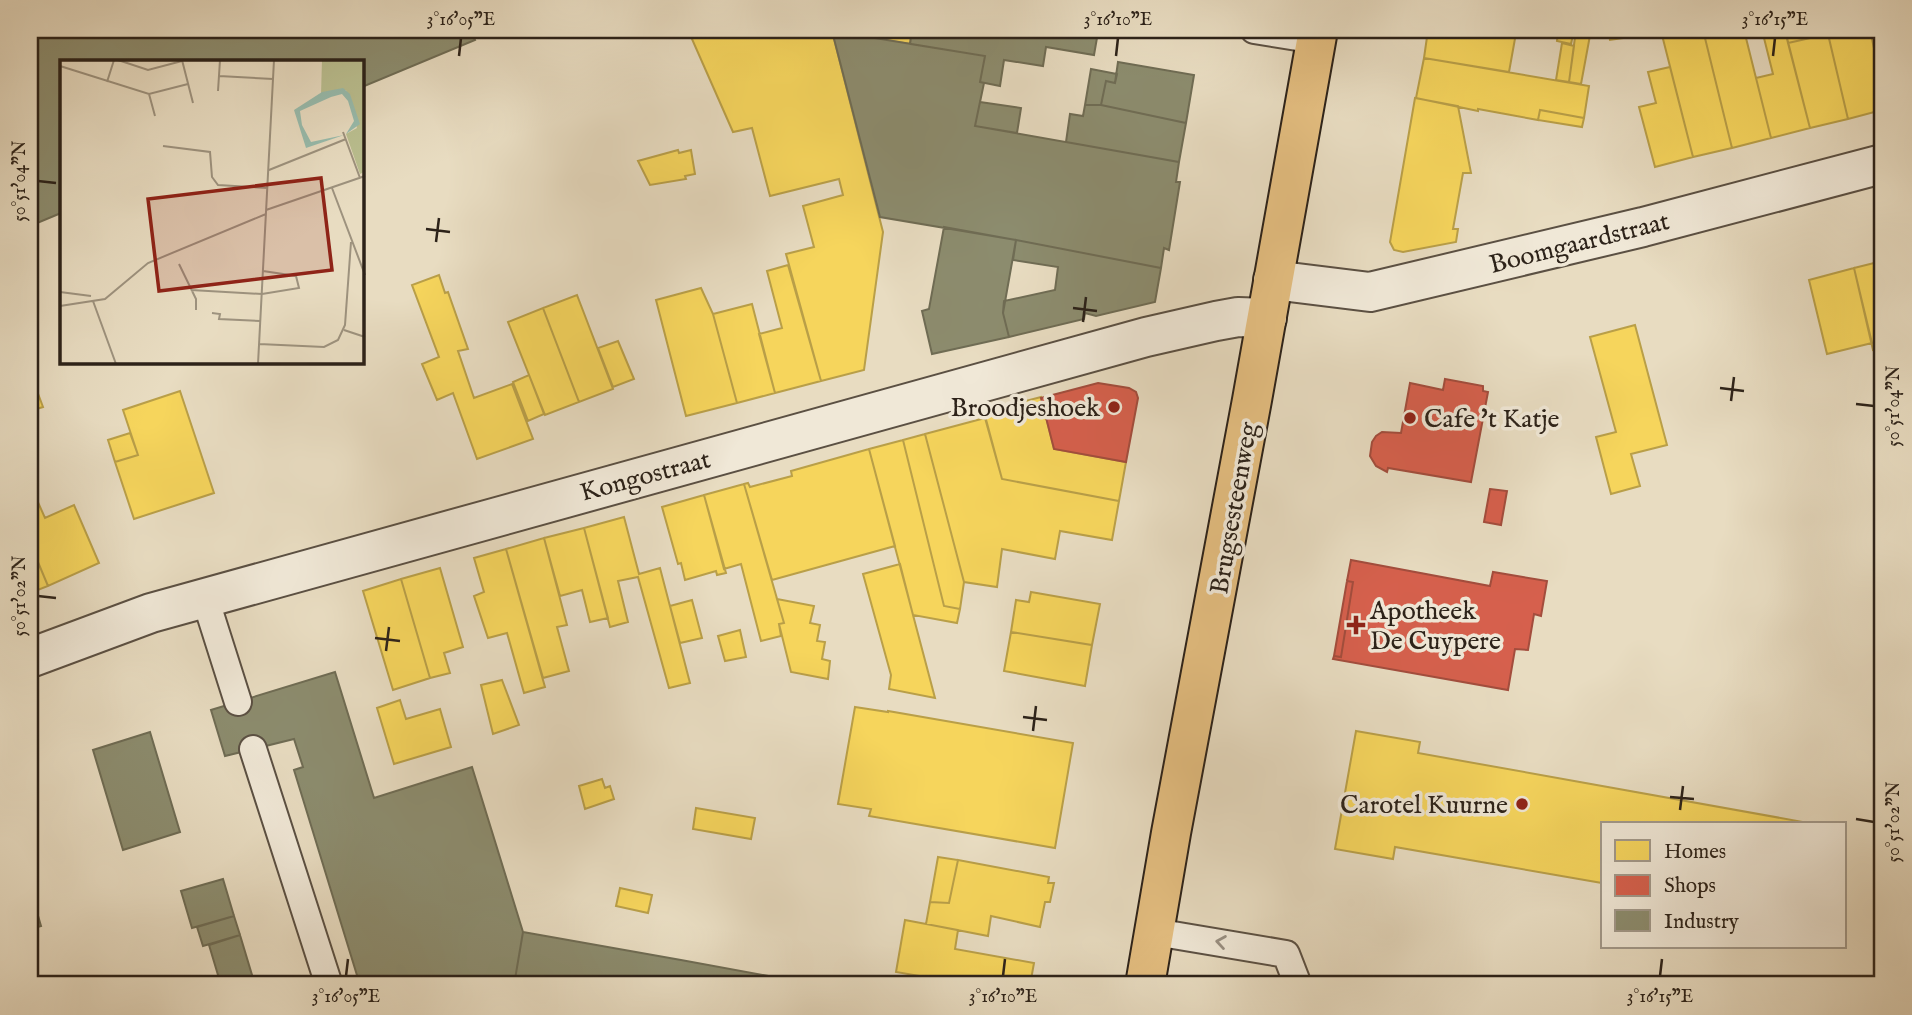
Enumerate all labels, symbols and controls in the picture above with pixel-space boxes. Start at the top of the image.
text: 3°16'05"E [427,9,495,32]
text: 3°16'10"E [1084,9,1152,32]
text: 3°16'15"E [1742,9,1808,32]
inset map [60,60,364,364]
text: 50°51'04"N [9,140,32,222]
street label: Boomgaardstraat [1486,205,1673,282]
text: 50°51'04"N [1883,365,1906,447]
place label: Broodjeshoek [951,392,1101,425]
marker: Broodjeshoek [1106,399,1122,415]
place label: Cafe 't Katje [1424,403,1560,436]
marker: Cafe 't Katje [1402,410,1418,426]
street label: Brugsesteenweg [1203,419,1266,597]
street label: Kongostraat [577,443,714,510]
text: 50°51'02"N [9,555,32,637]
place label: Apotheek De Cuypere [1369,595,1501,658]
marker: Apotheek De Cuypere [1348,617,1364,633]
text: 50°51'02"N [1883,781,1906,863]
place label: Carotel Kuurne [1340,789,1508,822]
marker: Carotel Kuurne [1514,796,1530,812]
legend [1601,822,1846,948]
text: Homes [1664,839,1726,866]
text: Shops [1664,873,1716,900]
text: Industry [1664,909,1740,936]
one-way arrow [1215,935,1227,950]
text: 3°16'05"E [312,986,380,1009]
text: 3°16'10"E [969,986,1037,1009]
text: 3°16'15"E [1627,986,1693,1009]

